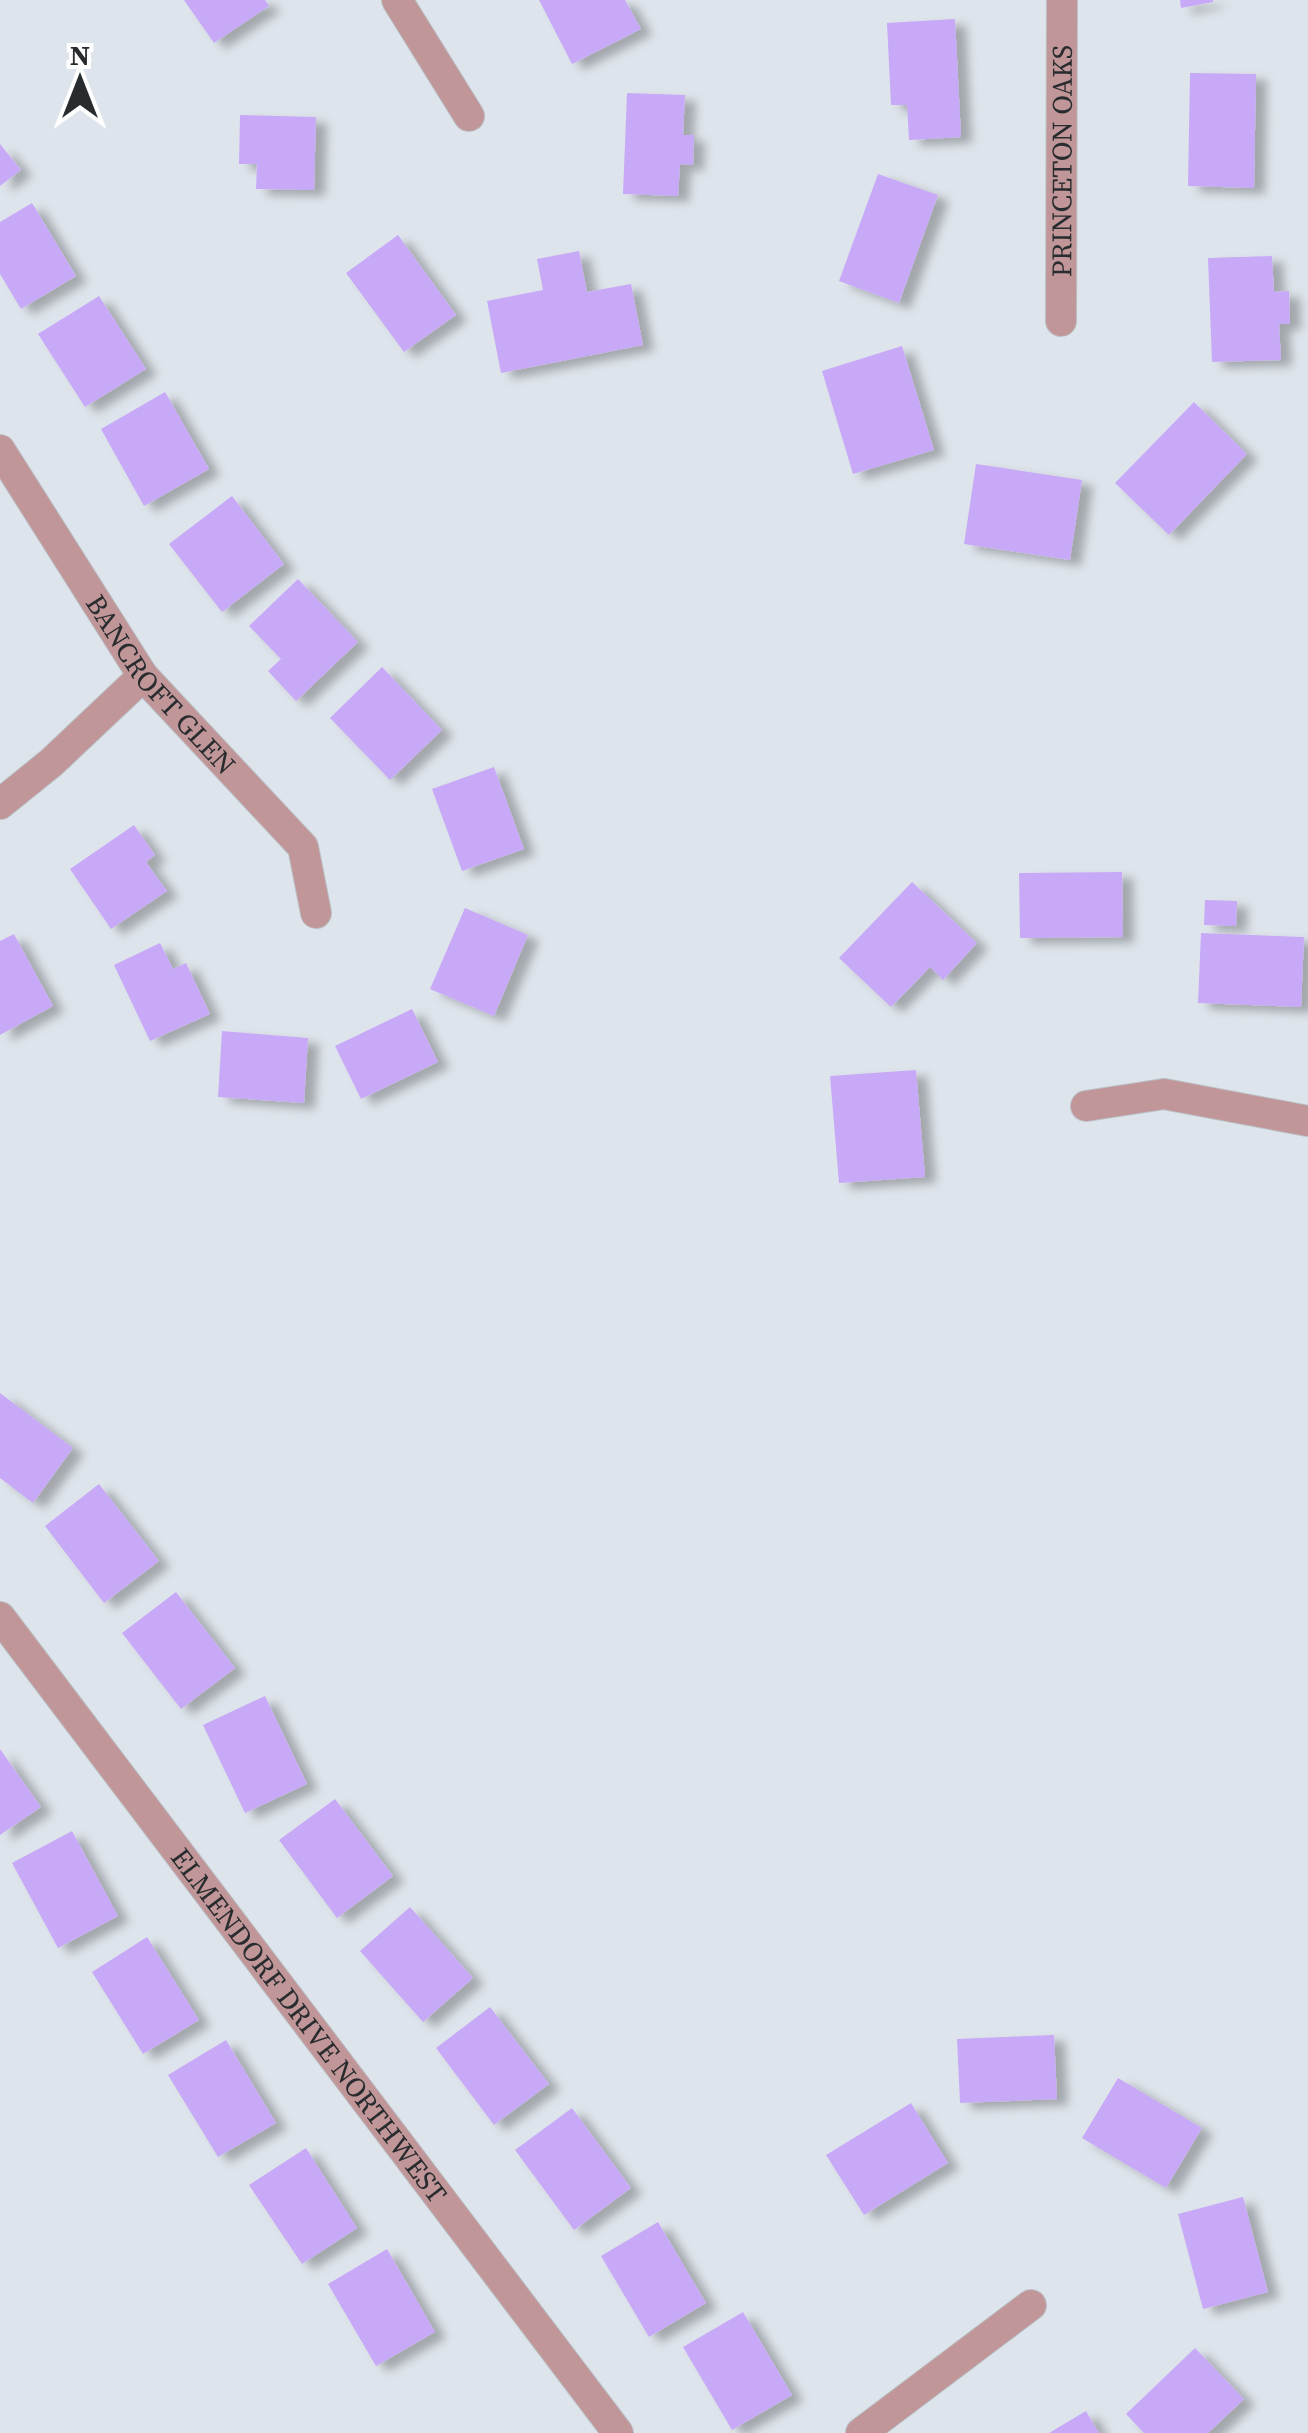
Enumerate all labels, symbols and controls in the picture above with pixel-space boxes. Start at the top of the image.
north arrow [30,30,130,130]
text: N [70,36,90,74]
street label: PRINCETON OAKS [1042,45,1081,277]
street label: BANCROFT GLEN [77,587,245,783]
street label: ELMENDORF DRIVE NORTHWEST [162,1840,456,2211]

